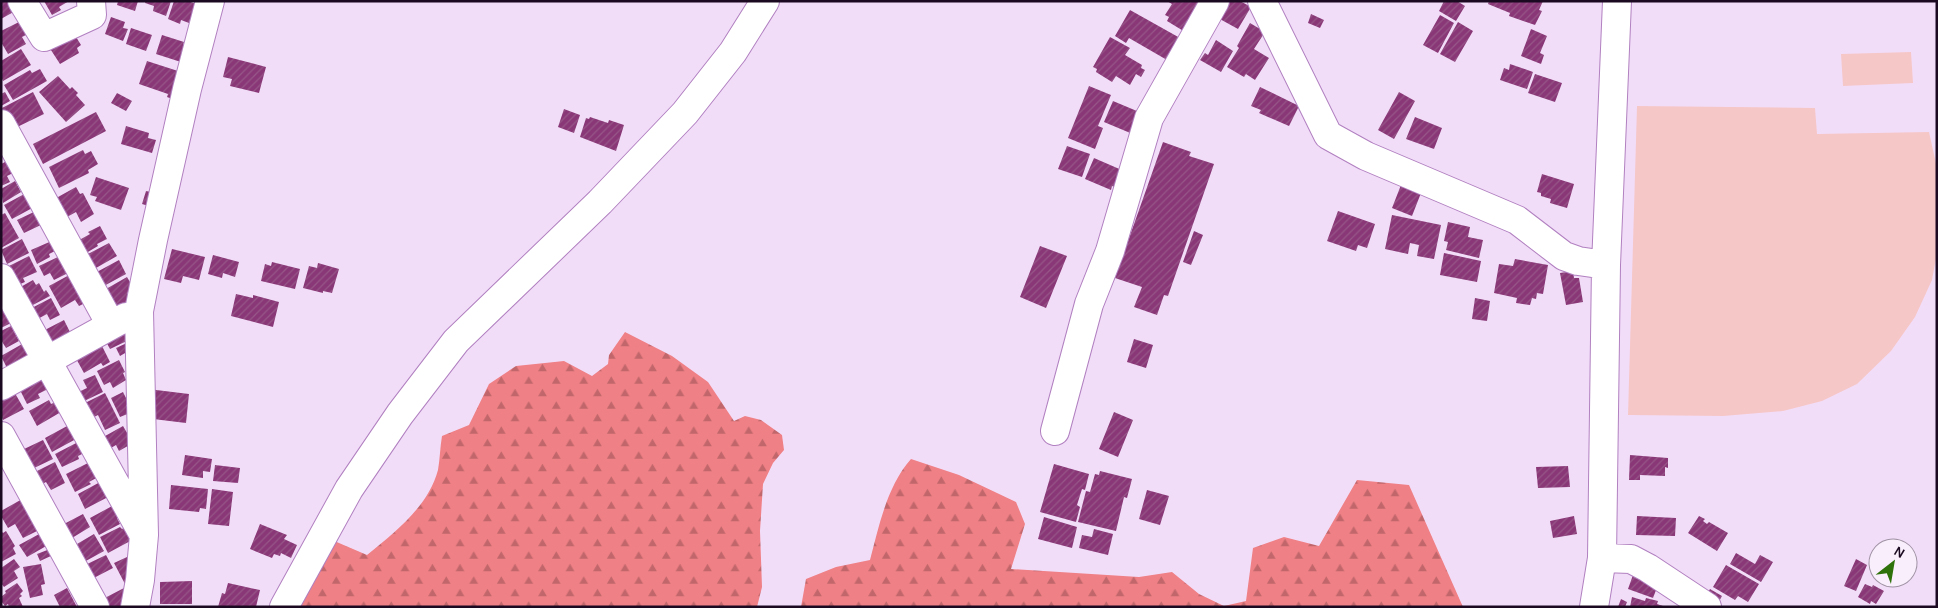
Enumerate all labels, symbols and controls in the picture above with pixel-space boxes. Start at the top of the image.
north arrow [1868,538,1918,588]
text: N [1891,542,1908,562]

